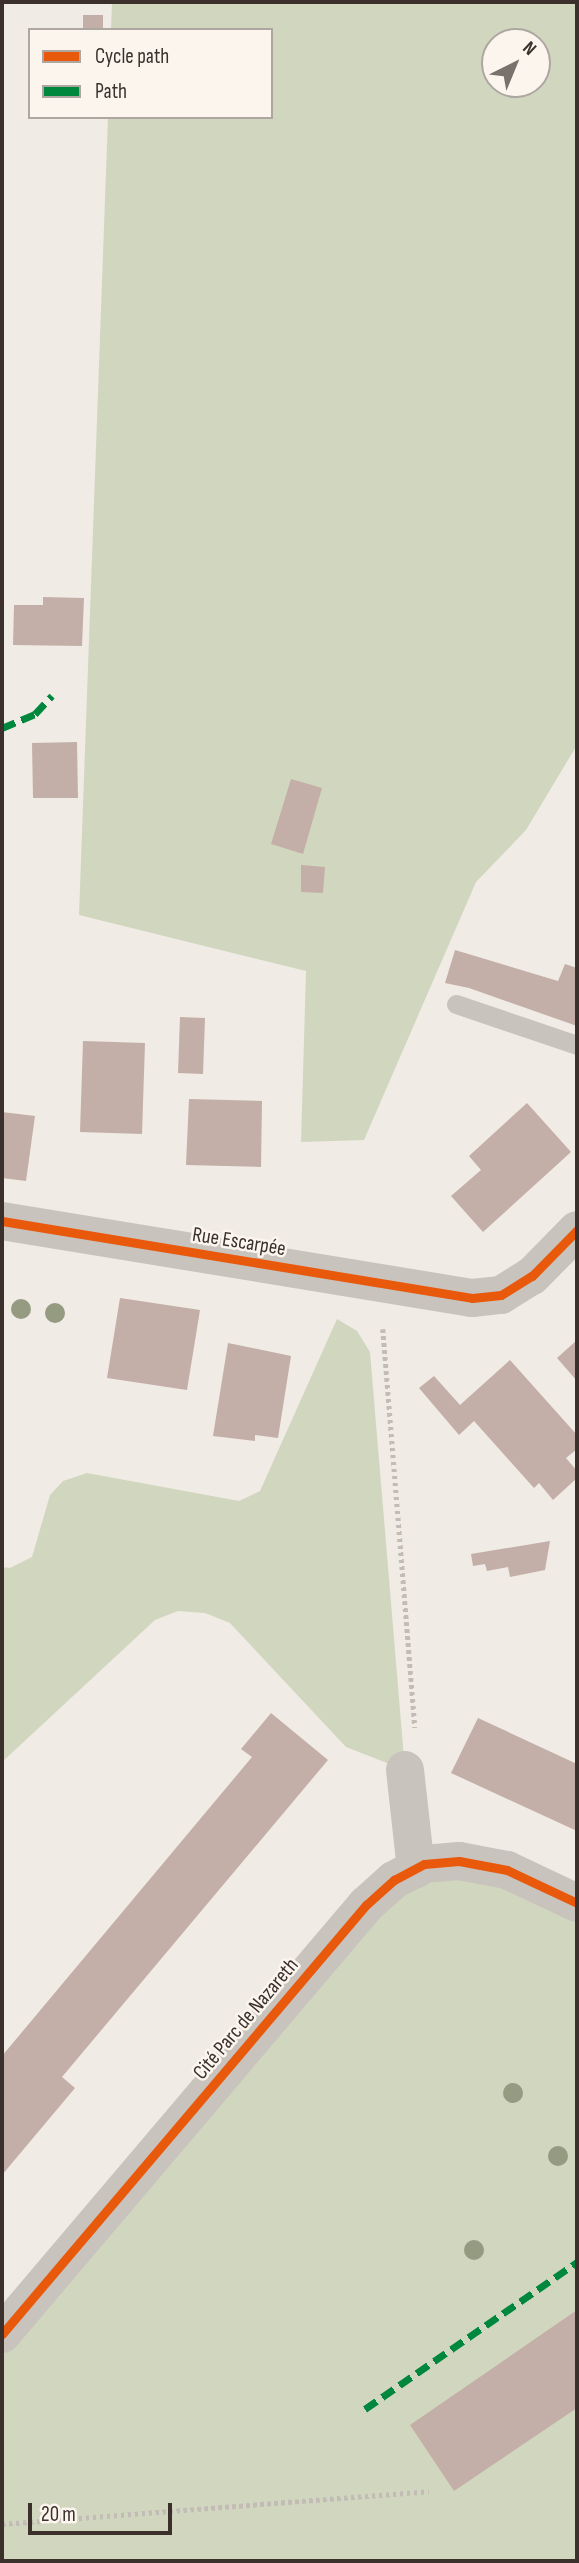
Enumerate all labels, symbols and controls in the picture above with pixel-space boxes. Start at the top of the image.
legend [28,28,273,119]
north arrow [481,28,551,98]
text: N [518,37,541,61]
text: Cycle path [95,44,169,69]
text: Path [95,79,127,104]
street label: Rue Escarpée [190,1222,288,1262]
street label: Cité Parc de Nazareth [188,1953,304,2085]
scale bar [32,2490,175,2534]
text: 20 m [41,2502,76,2527]

